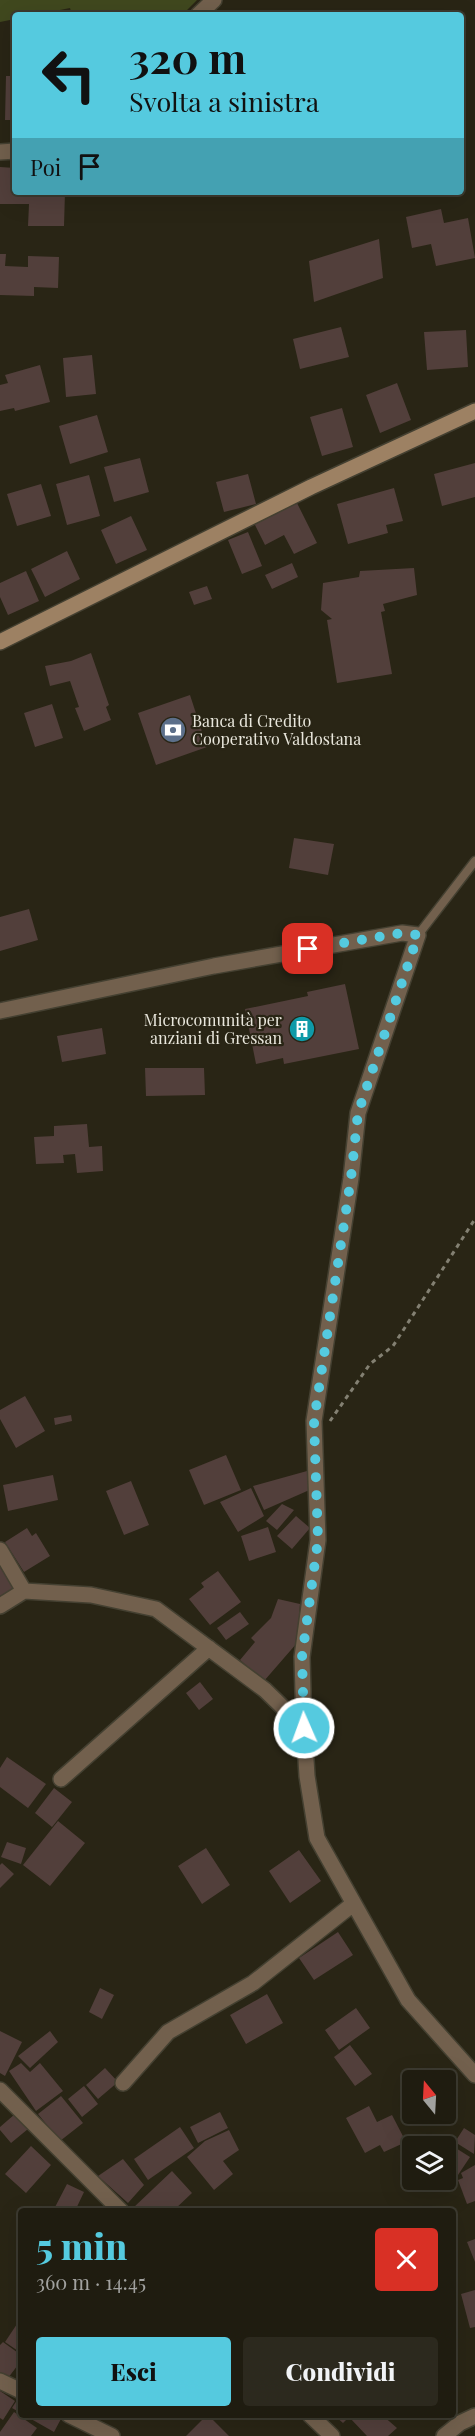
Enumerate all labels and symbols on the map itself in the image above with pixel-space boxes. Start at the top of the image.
place label: Banca di Credito Cooperativo Valdostana [192,710,361,749]
bank icon: Banca di Credito Cooperativo Valdostana [158,715,188,745]
pin [282,923,333,974]
place label: Microcomunità per anziani di Gressan [144,1009,282,1048]
building icon: Microcomunità per anziani di Gressan [287,1014,317,1044]
position arrow [272,1696,336,1760]
north arrow [402,2070,456,2124]

